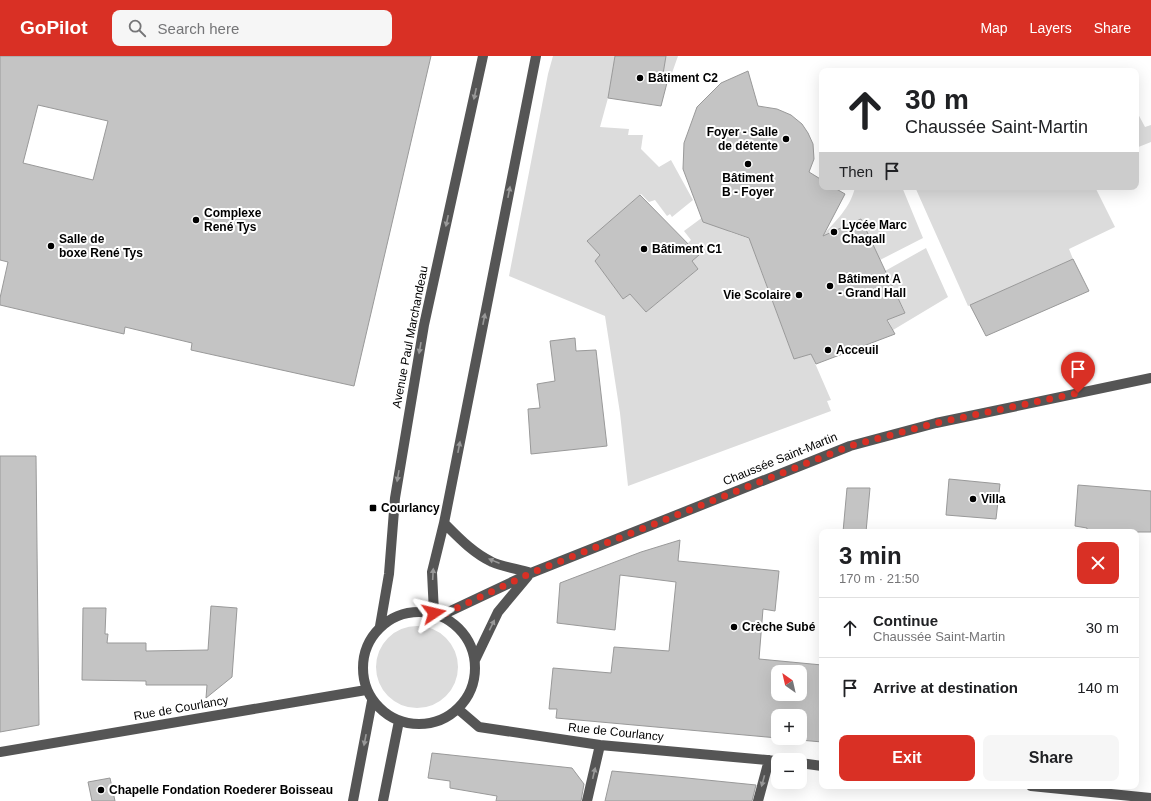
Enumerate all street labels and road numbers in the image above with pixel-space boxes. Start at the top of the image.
street label: Avenue Paul Marchandeau [389,265,431,409]
street label: Chaussée Saint-Martin [721,430,839,488]
street label: Rue de Courlancy [132,693,230,723]
street label: Rue de Courlancy [568,720,664,744]

